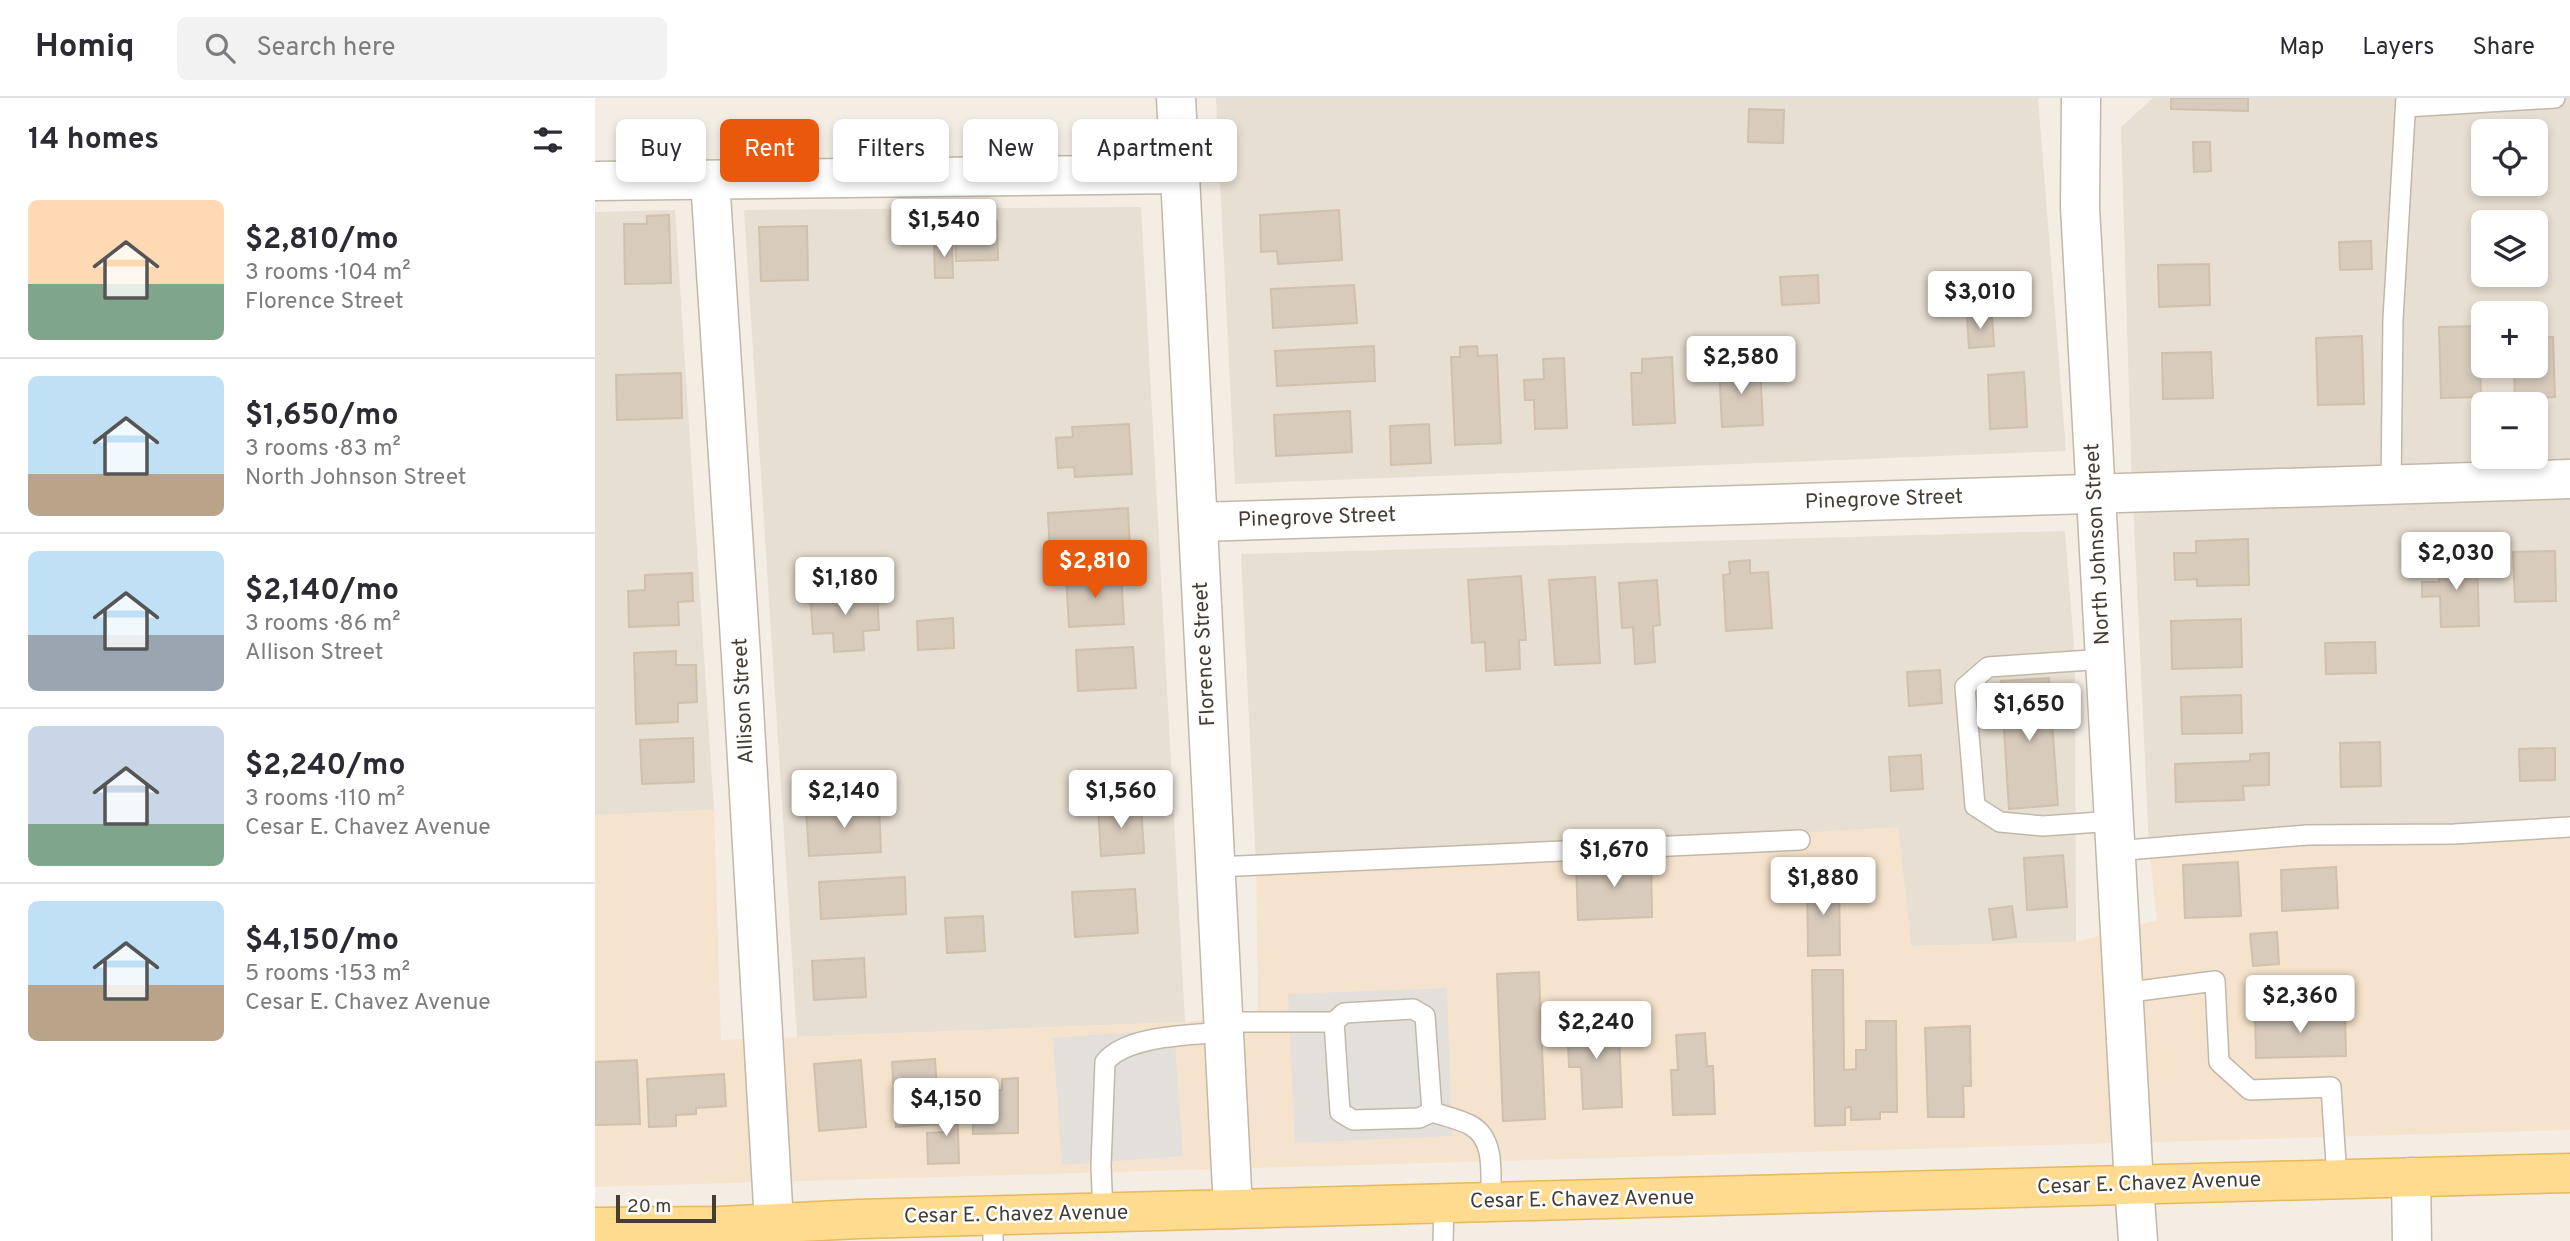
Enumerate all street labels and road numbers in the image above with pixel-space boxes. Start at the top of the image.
street label: North Johnson Street [2079,442,2117,646]
street label: Pinegrove Street [1804,484,1964,516]
street label: Pinegrove Street [1237,502,1397,534]
street label: Florence Street [1188,581,1222,727]
street label: Allison Street [727,637,761,765]
street label: Cesar E. Chavez Avenue [2036,1167,2262,1201]
street label: Cesar E. Chavez Avenue [1470,1185,1694,1215]
street label: Cesar E. Chavez Avenue [904,1200,1128,1230]

